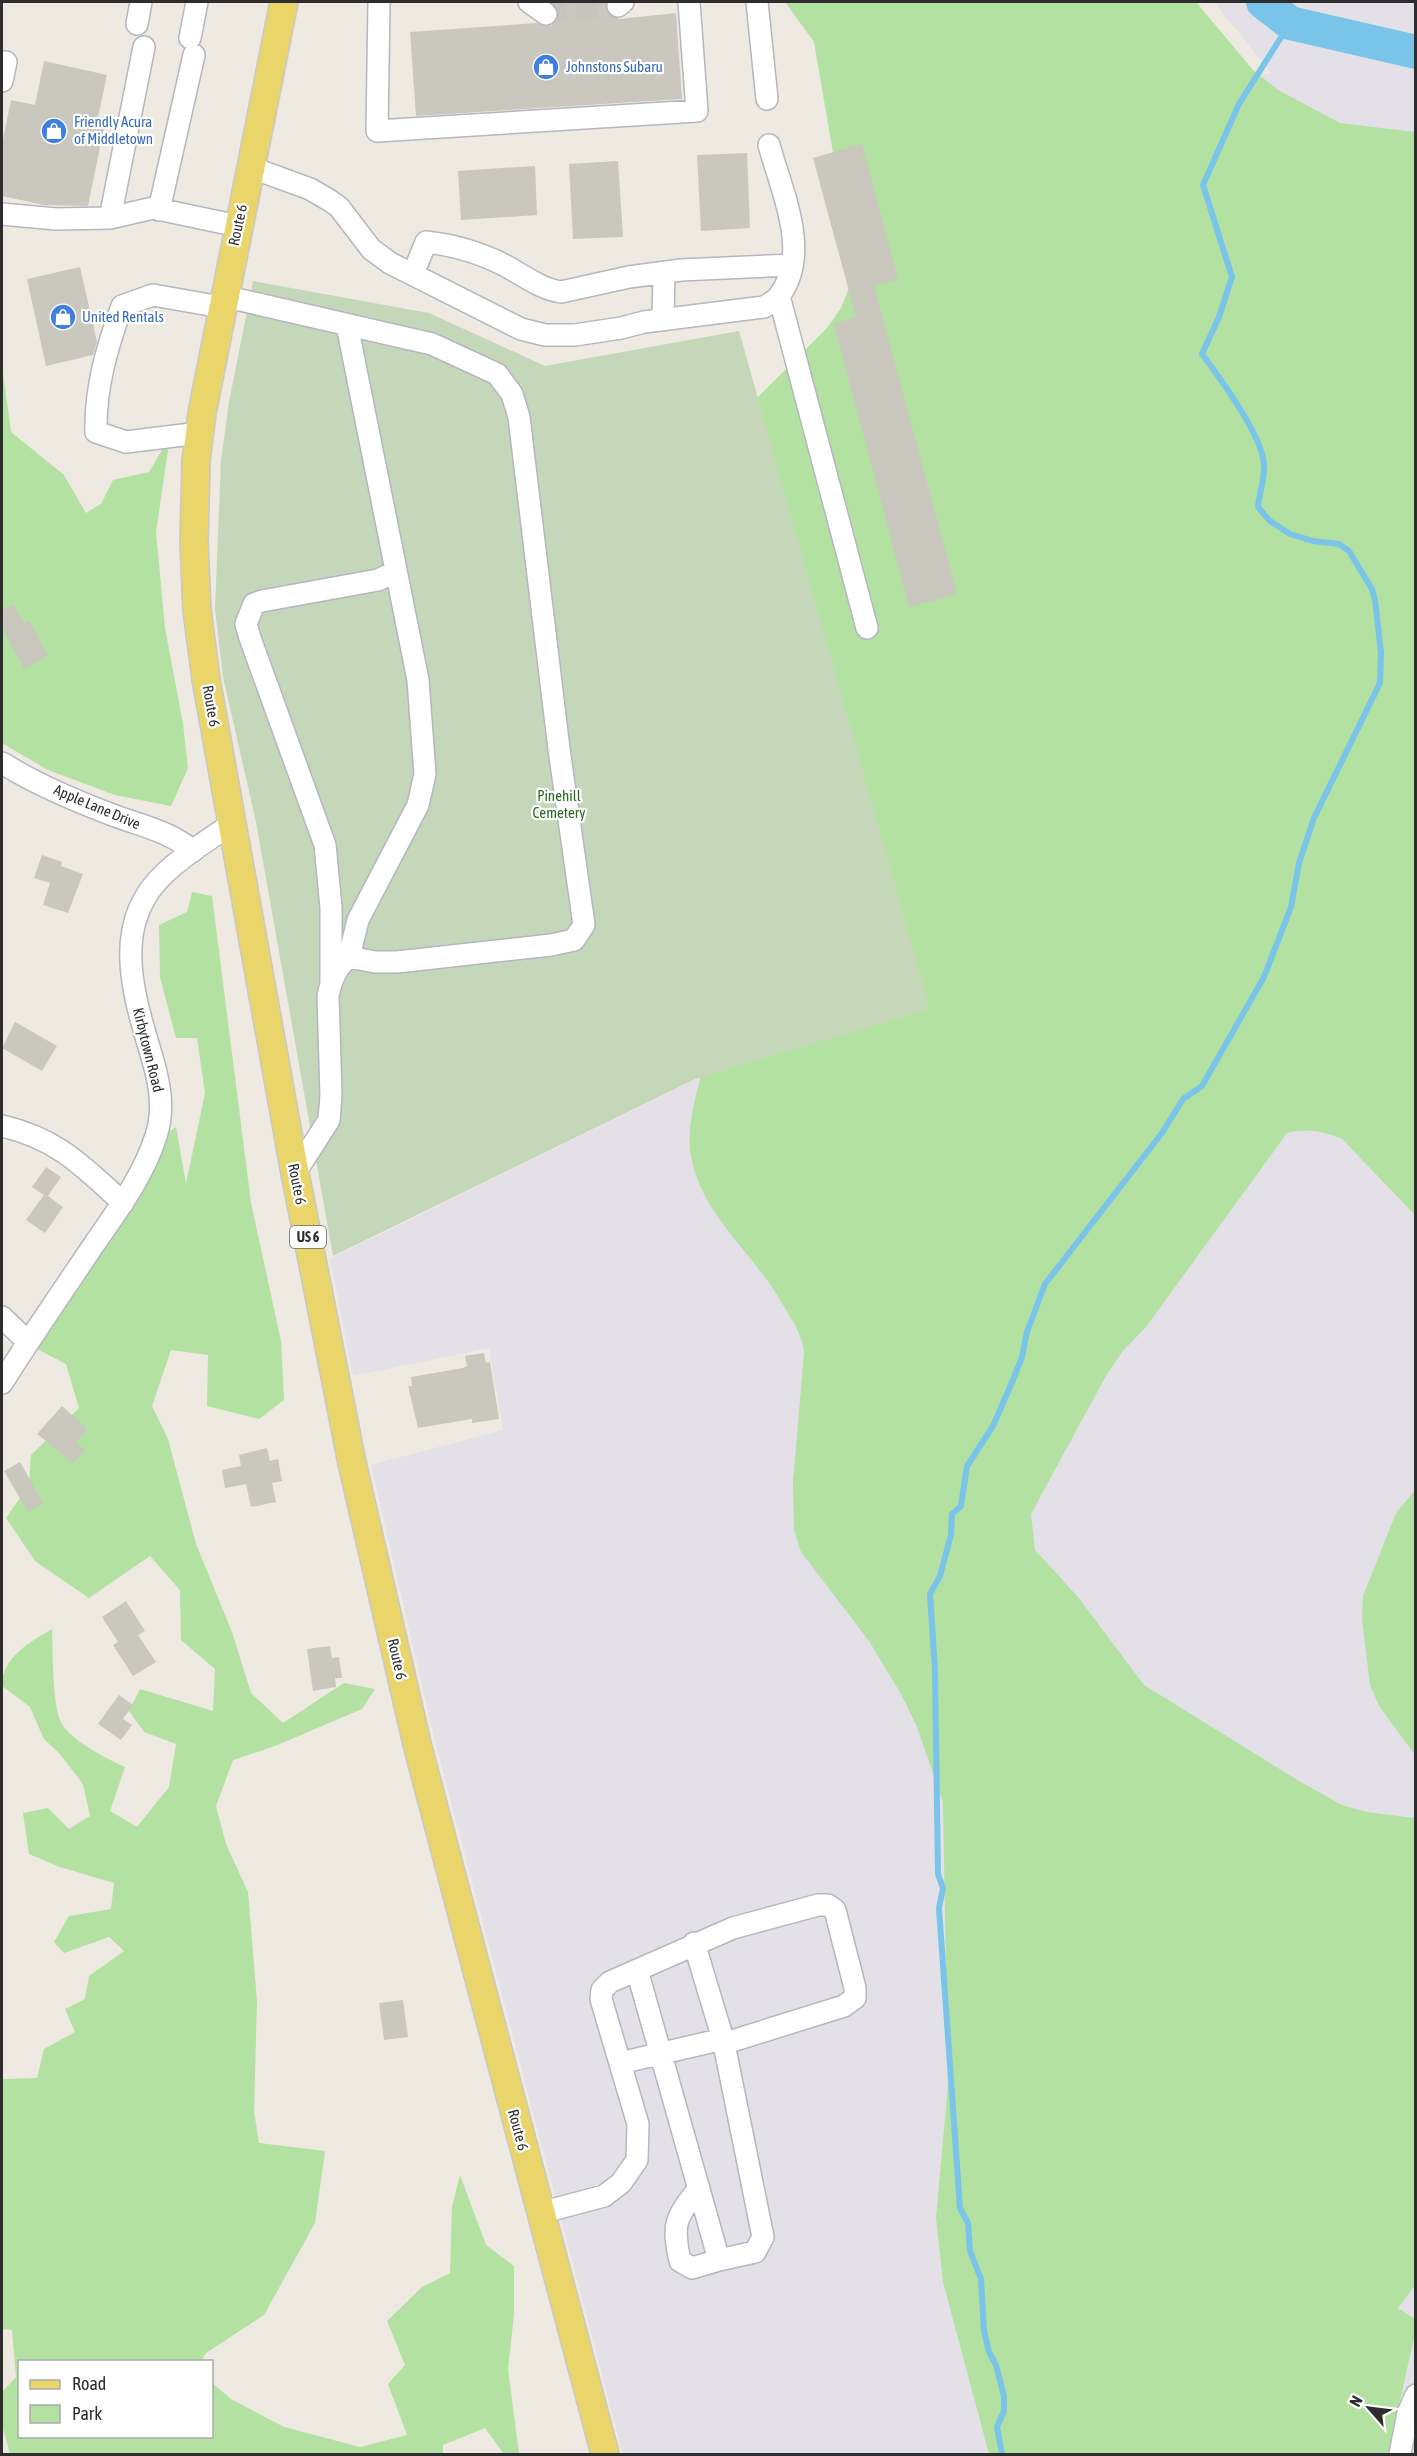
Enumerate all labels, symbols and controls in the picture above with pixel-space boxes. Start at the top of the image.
shop icon: Johnstons Subaru [531,52,561,82]
place label: Johnstons Subaru [566,58,663,75]
place label: Friendly Acura of Middletown [74,113,153,147]
shop icon: Friendly Acura of Middletown [39,116,69,146]
street label: Route 6 [225,203,250,247]
shop icon: United Rentals [48,302,78,332]
place label: United Rentals [82,308,164,325]
street label: Route 6 [199,684,224,728]
street label: Apple Lane Drive [51,781,143,832]
park label: Pinehill Cemetery [533,787,585,821]
street label: Kirbytown Road [130,1006,167,1094]
street label: Route 6 [285,1162,310,1206]
road number: US 6 [290,1226,326,1248]
street label: Route 6 [384,1637,410,1681]
street label: Route 6 [505,2107,532,2152]
legend [18,2360,213,2438]
text: Road [72,2373,106,2394]
north arrow [1339,2378,1399,2438]
text: N [1346,2393,1366,2409]
text: Park [72,2403,102,2424]

